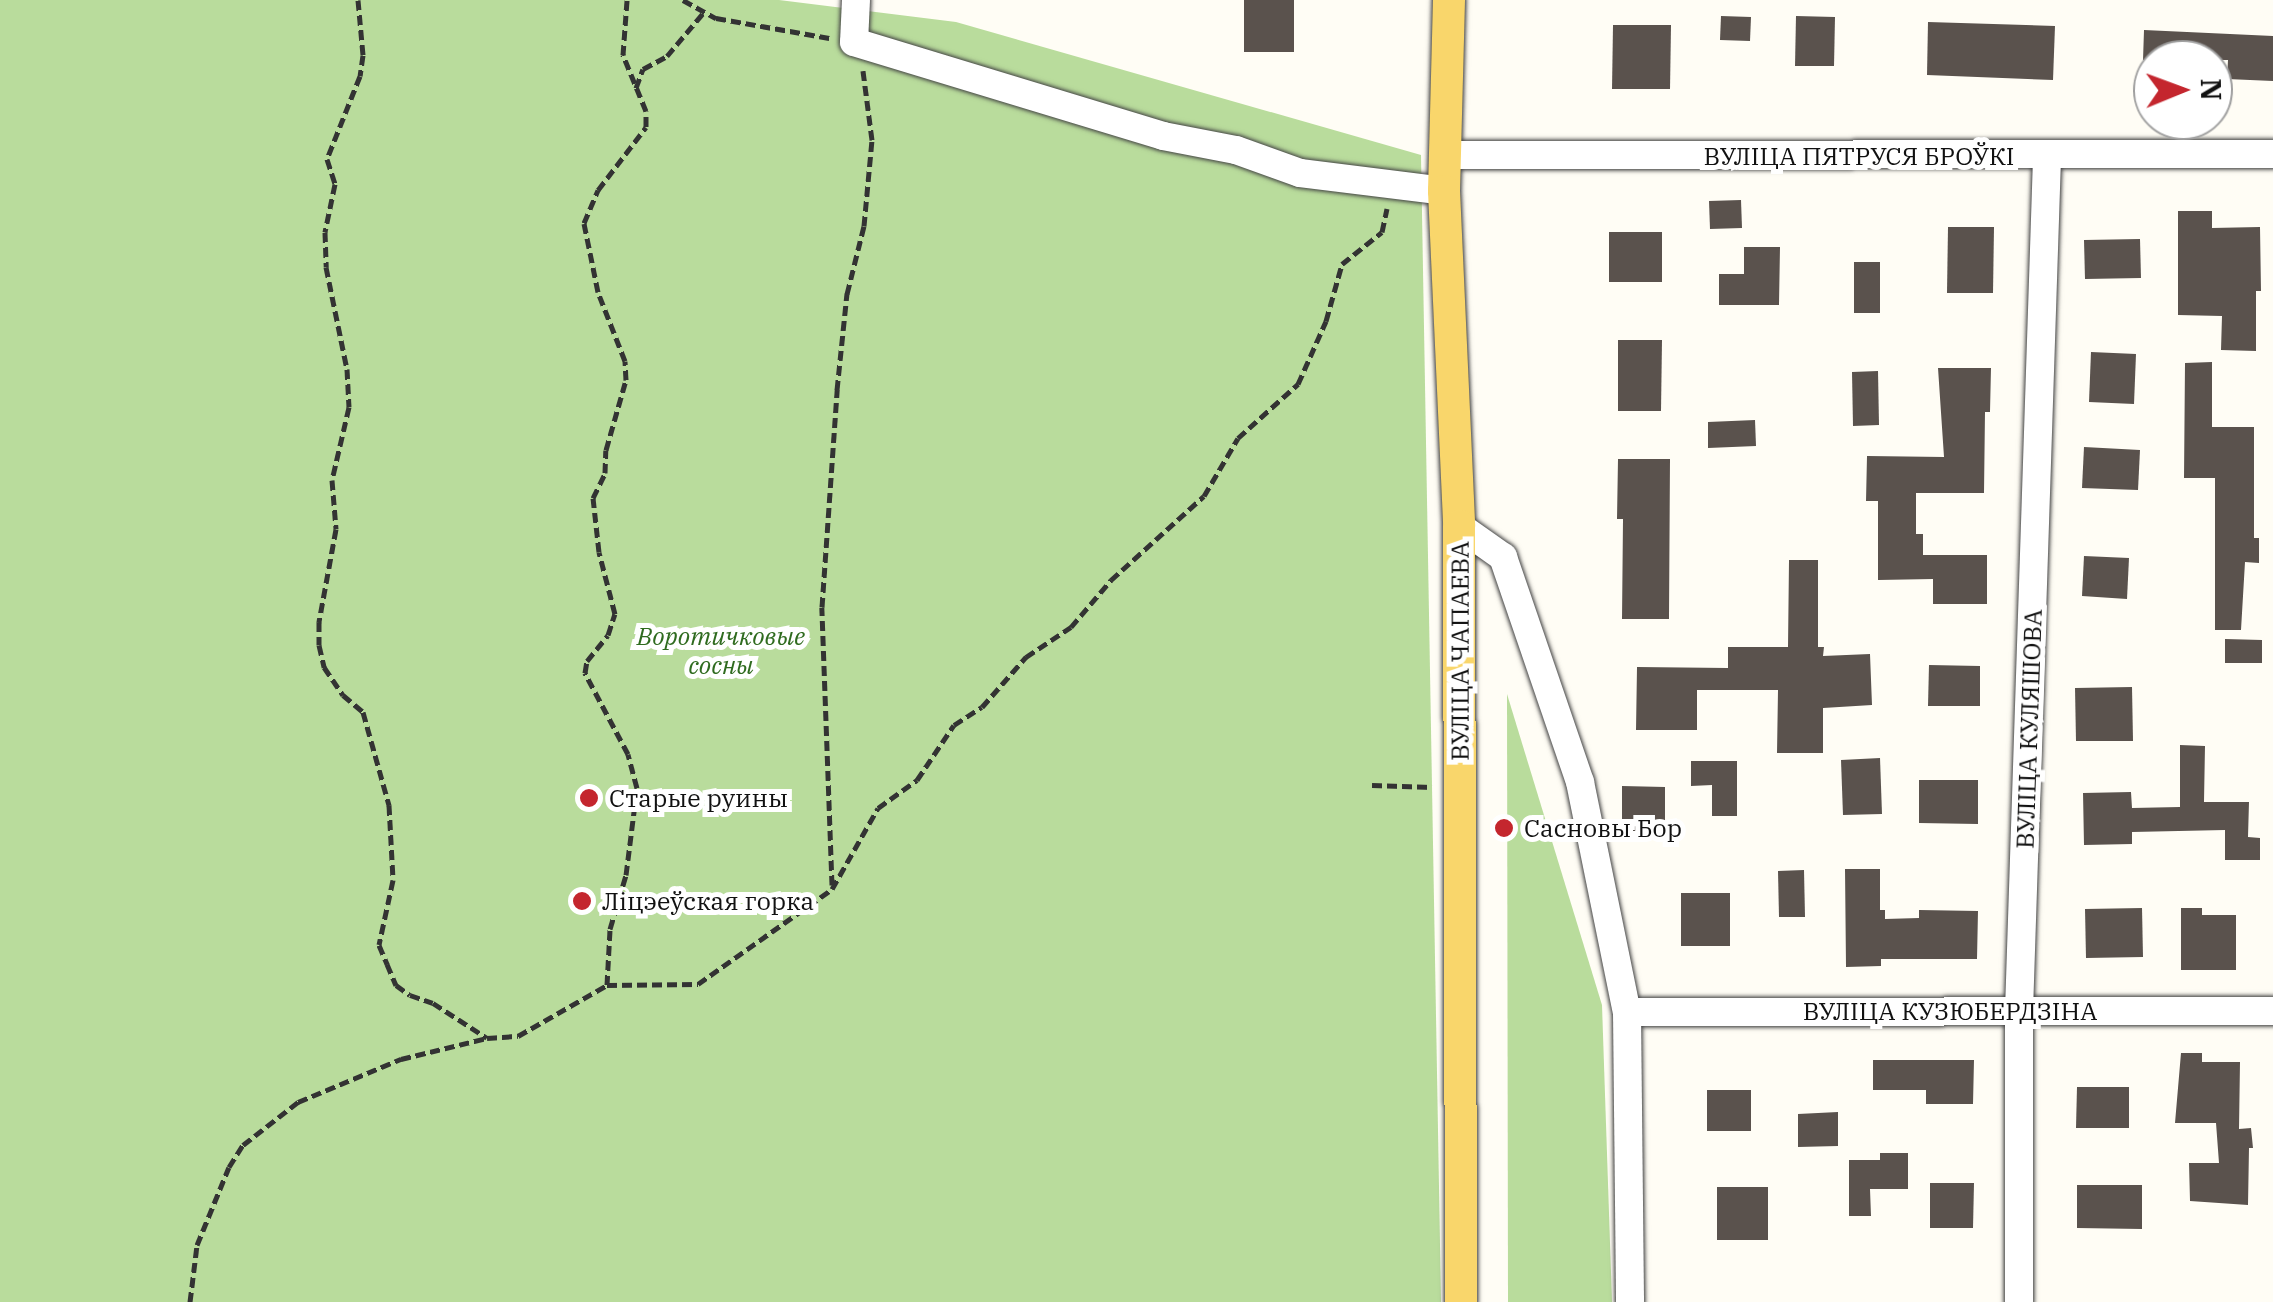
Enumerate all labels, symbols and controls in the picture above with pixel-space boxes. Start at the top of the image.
north arrow [2133,40,2233,140]
text: N [2193,78,2230,101]
street label: ВУЛІЦА ПЯТРУСЯ БРОЎКІ [1704,141,2014,171]
street label: ВУЛІЦА ЧАПАЕВА [1445,541,1475,761]
street label: ВУЛІЦА КУЛЯШОВА [2010,609,2048,849]
park label: Воротичковые сосны [637,622,805,681]
place label: Старые руины [609,783,788,813]
marker: Старые руины [578,787,600,809]
place label: Сасновы Бор [1524,813,1682,843]
marker: Сасновы Бор [1493,817,1515,839]
place label: Ліцэеўская горка [602,886,814,916]
marker: Ліцэеўская горка [571,890,593,912]
street label: ВУЛІЦА КУЗЮБЕРДЗІНА [1803,996,2097,1026]

